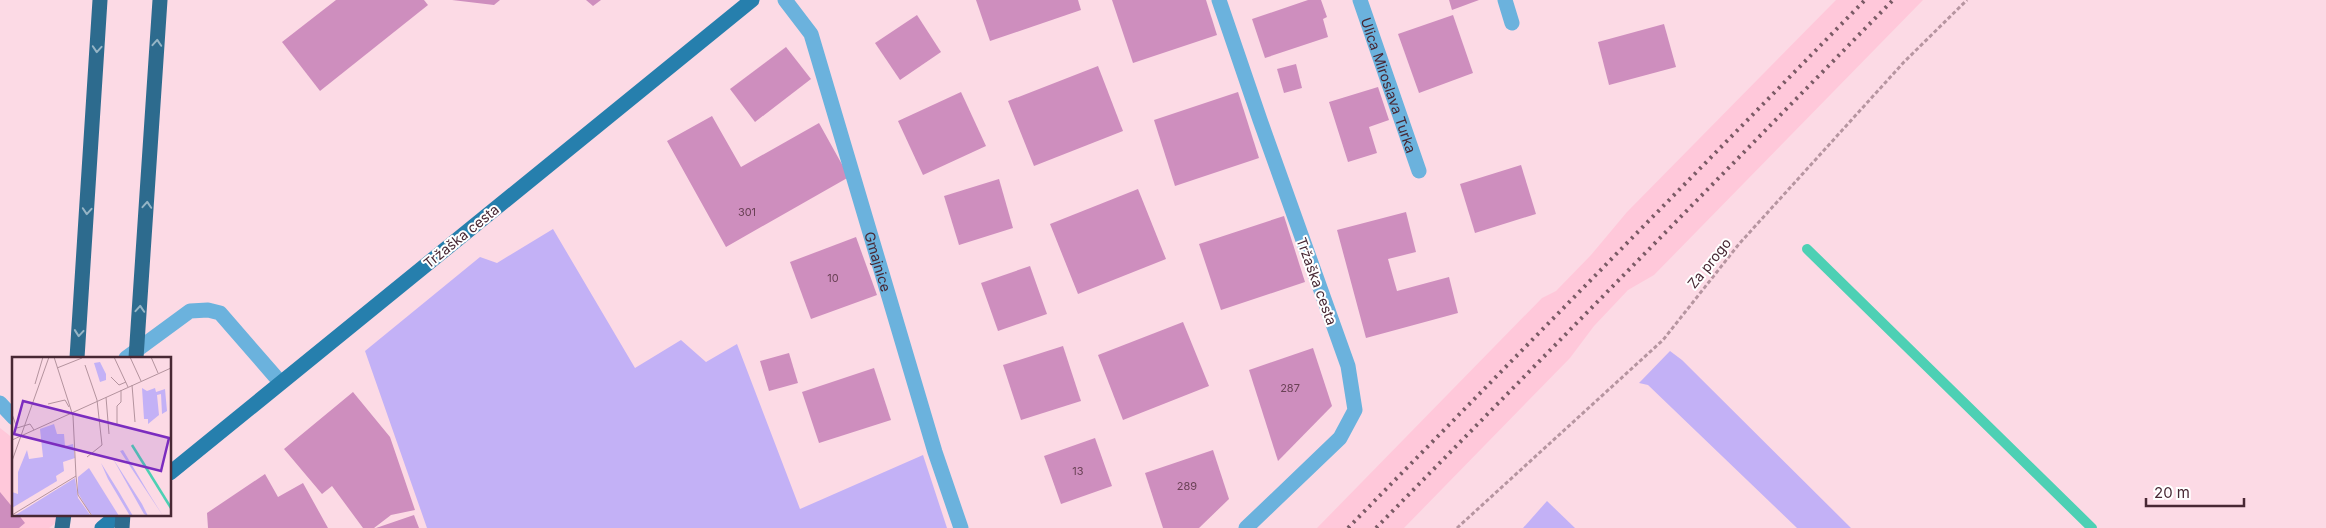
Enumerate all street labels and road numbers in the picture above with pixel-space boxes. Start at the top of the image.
street label: Ulica Miroslava Turka [1358,15,1421,155]
street label: Tržaška cesta [420,200,502,272]
street label: Gmajnice [862,229,895,293]
street label: Za progo [1684,234,1734,292]
street label: Tržaška cesta [1293,235,1341,327]

